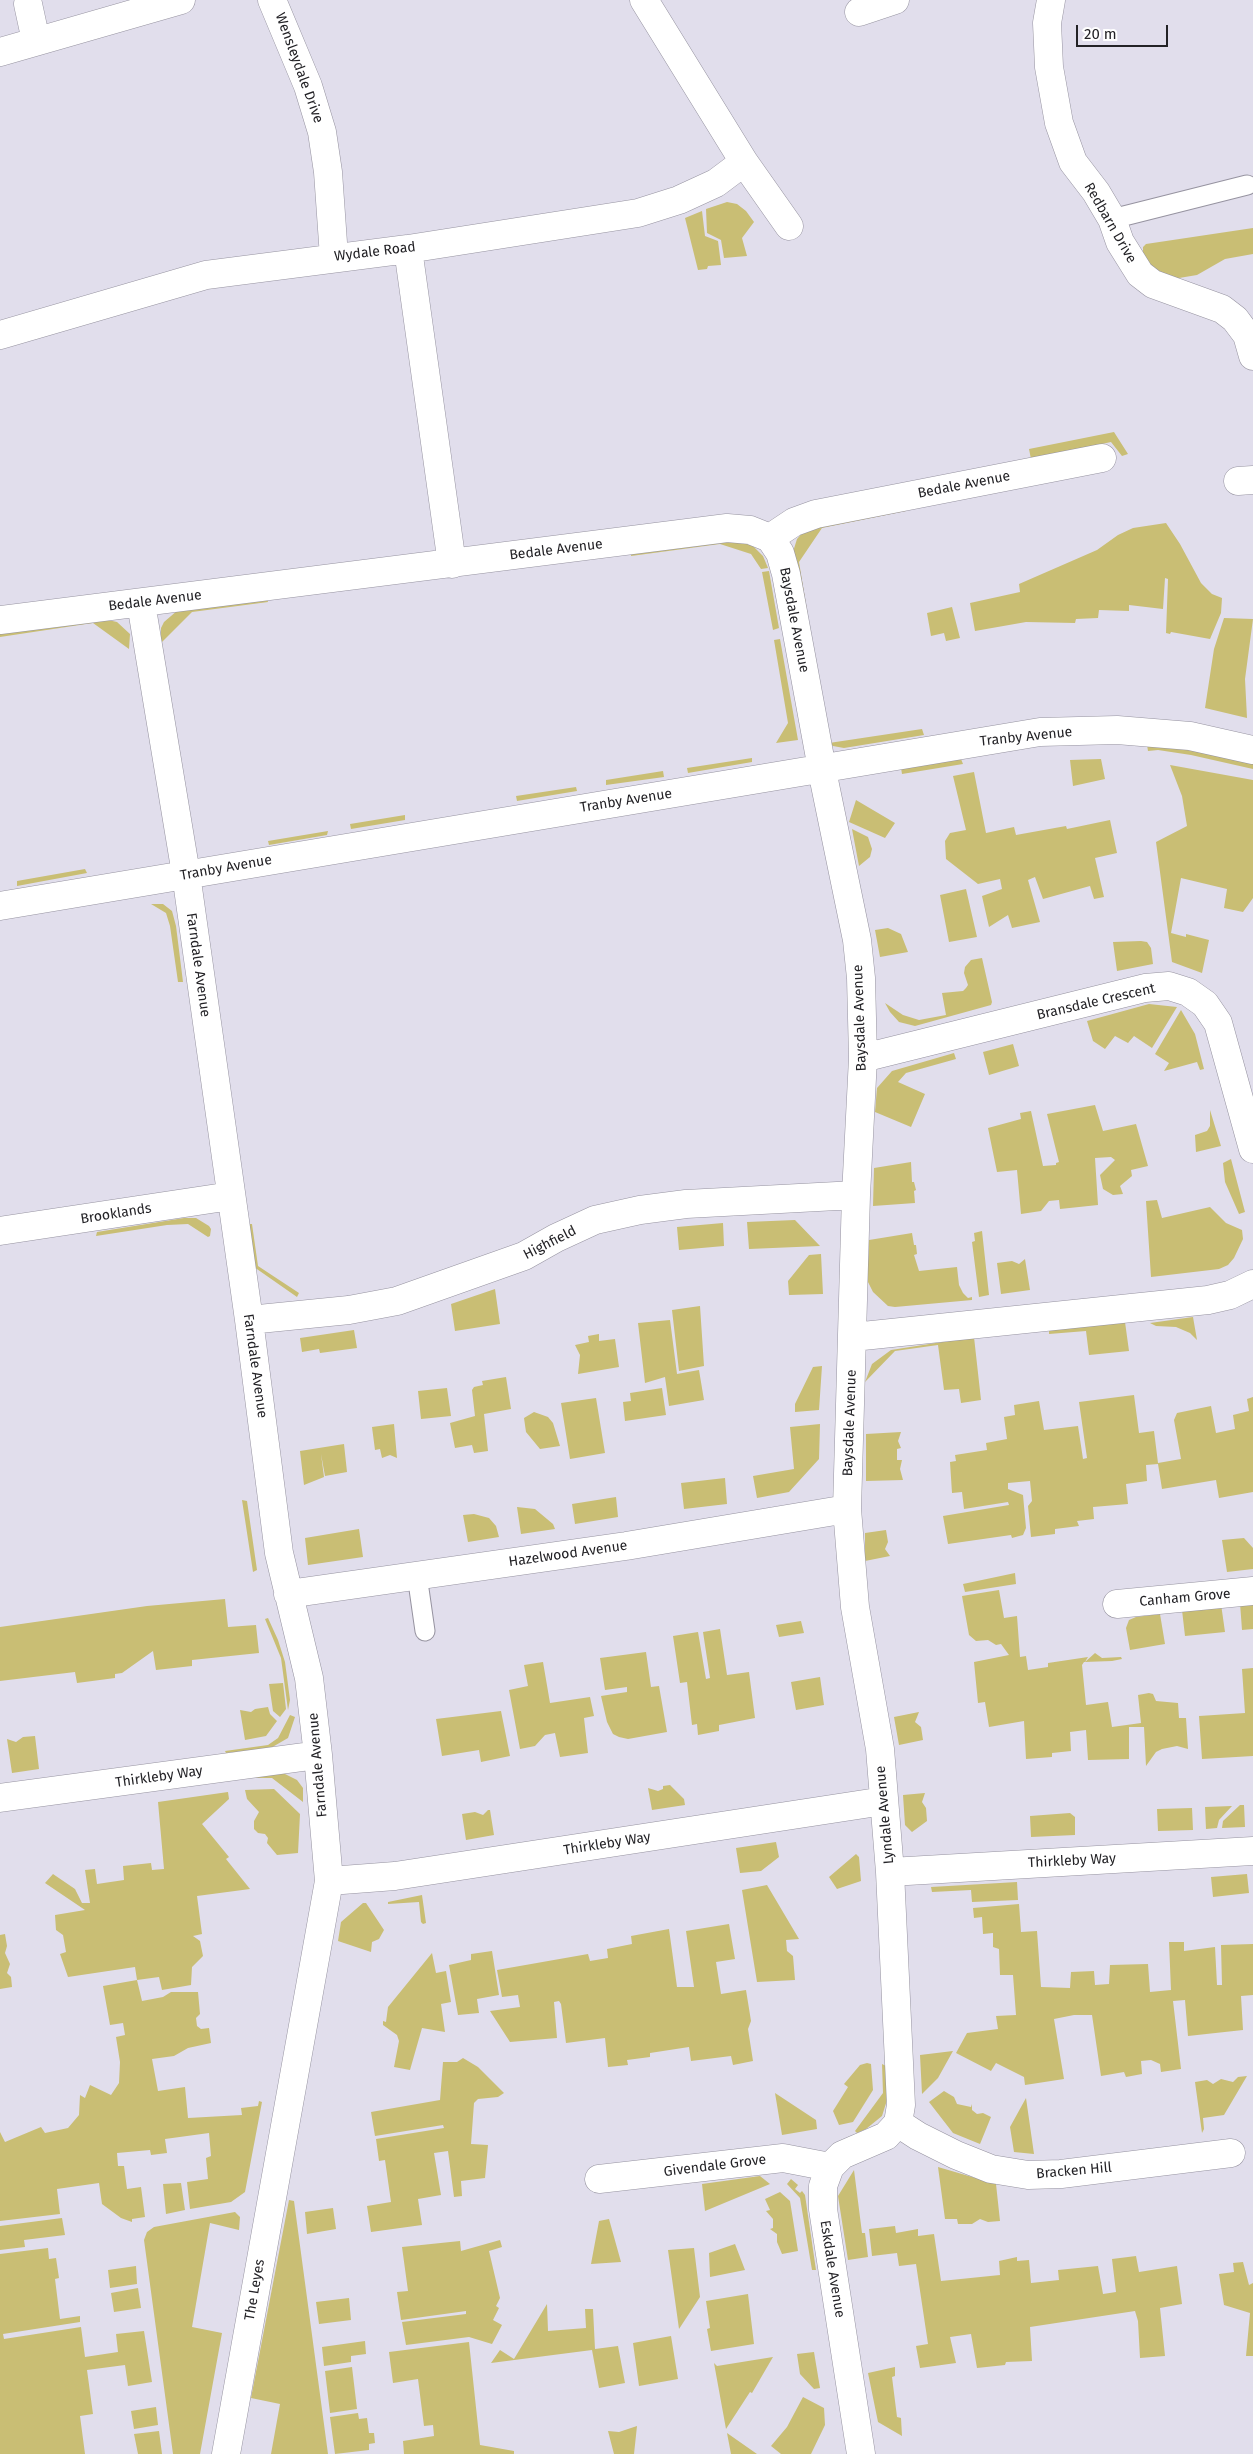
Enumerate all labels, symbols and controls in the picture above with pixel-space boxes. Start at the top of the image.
street label: Wensleydale Drive [271,10,327,126]
scale bar [1078,15,1170,47]
text: 20 m [1084,25,1117,43]
street label: Redbarn Drive [1080,180,1140,266]
street label: Wydale Road [333,239,417,265]
street label: Bedale Avenue [916,468,1012,502]
street label: Bedale Avenue [508,536,604,564]
street label: Baysdale Avenue [776,566,812,674]
street label: Bedale Avenue [107,587,203,615]
street label: Tranby Avenue [979,724,1073,750]
street label: Tranby Avenue [579,785,673,817]
street label: Tranby Avenue [179,852,273,884]
street label: Farndale Avenue [182,912,214,1018]
street label: Baysdale Avenue [850,964,870,1072]
street label: Bransdale Crescent [1035,980,1157,1024]
street label: Brooklands [79,1200,153,1228]
street label: Highfield [521,1223,579,1263]
street label: Farndale Avenue [239,1313,271,1419]
street label: Baysdale Avenue [840,1369,860,1477]
street label: Hazelwood Avenue [508,1537,628,1571]
street label: Canham Grove [1139,1586,1231,1610]
street label: Farndale Avenue [305,1712,331,1818]
street label: Thirkleby Way [114,1763,204,1791]
street label: Lyndale Avenue [872,1765,898,1865]
street label: Thirkleby Way [562,1829,652,1859]
street label: Thirkleby Way [1028,1850,1116,1872]
street label: Givendale Grove [663,2151,767,2181]
street label: Bracken Hill [1035,2159,1113,2183]
street label: Eskdale Avenue [816,2219,848,2319]
street label: The Leyes [241,2258,269,2322]

